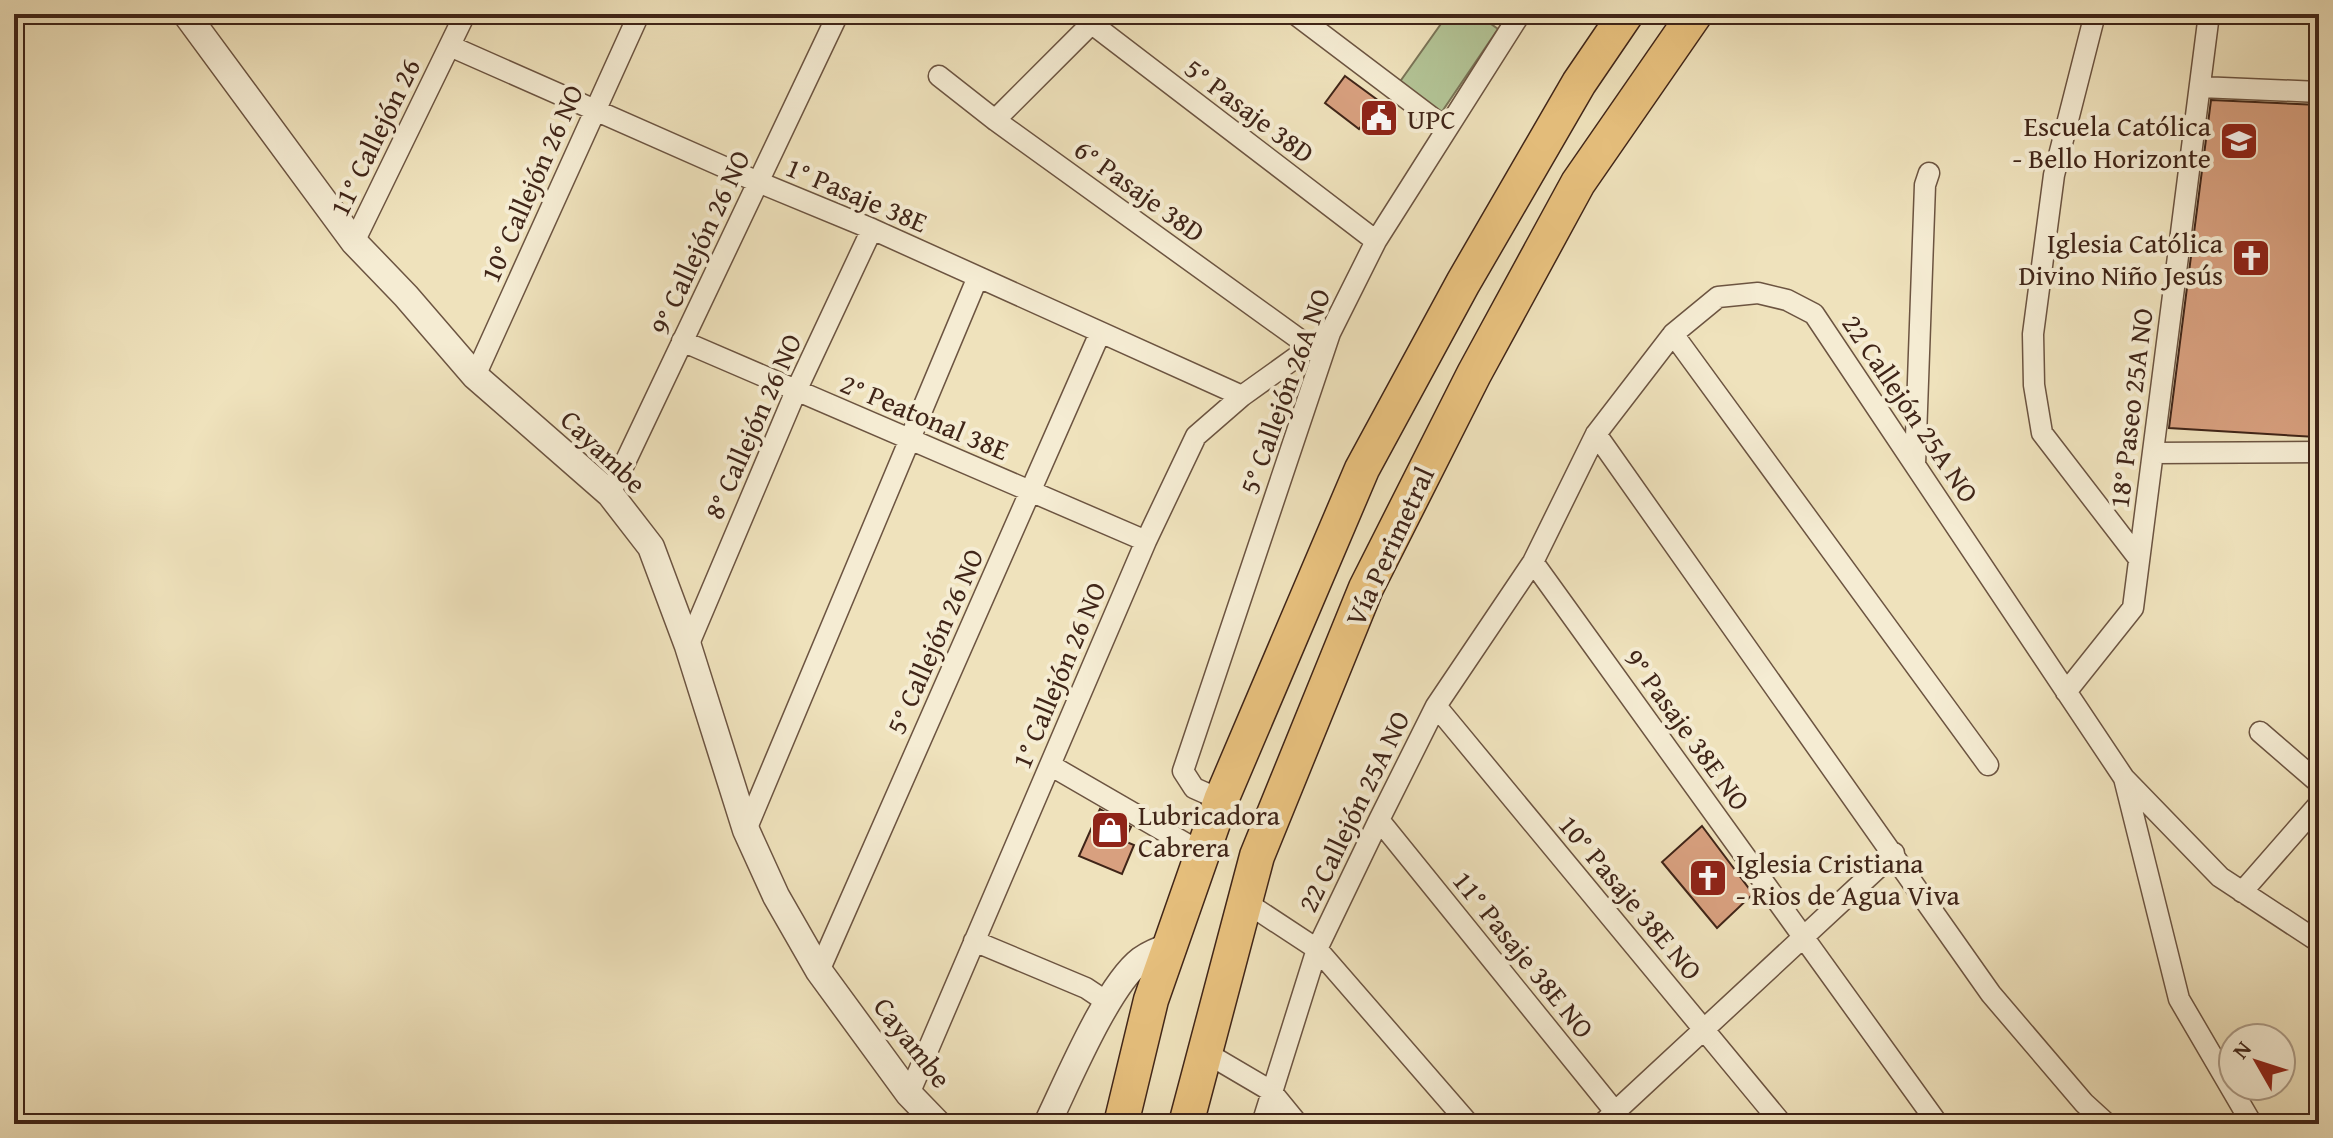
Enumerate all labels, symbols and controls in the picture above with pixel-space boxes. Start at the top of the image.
street label: 5° Pasaje 38D [1177,48,1323,172]
street label: 11° Callejón 26 [318,51,430,223]
street label: 10° Callejón 26 NO [469,78,593,288]
public building icon: UPC [1358,97,1400,139]
place label: UPC [1407,98,1456,139]
place label: Escuela Católica - Bello Horizonte [2012,105,2212,178]
school or university icon: Escuela Católica - Bello Horizonte [2218,120,2260,162]
street label: 6° Pasaje 38D [1066,128,1214,252]
street label: 9° Callejón 26 NO [638,143,760,341]
street label: 1° Pasaje 38E [780,146,934,242]
place label: Iglesia Católica Divino Niño Jesús [2018,222,2224,295]
church icon: Iglesia Católica Divino Niño Jesús [2230,237,2272,279]
street label: 5° Callejón 26A NO [1228,282,1340,500]
street label: 18° Paseo 25A NO [2097,305,2163,511]
street label: 22 Callejón 25A NO [1833,306,1989,510]
street label: 8° Callejón 26 NO [693,327,811,525]
street label: 2° Peatonal 38E [834,362,1016,470]
street label: Cayambe [552,400,656,502]
street label: Vía Perimetral [1334,460,1444,632]
street label: 5° Callejón 26 NO [875,542,993,740]
street label: 1° Callejón 26 NO [1000,575,1116,775]
street label: 9° Pasaje 38E NO [1615,639,1761,819]
street label: 22 Callejón 25A NO [1286,703,1420,919]
place label: Lubricadora Cabrera [1138,794,1281,867]
street label: 10° Pasaje 38E NO [1549,805,1713,989]
shop icon: Lubricadora Cabrera [1089,809,1131,851]
place label: Iglesia Cristiana - Rios de Agua Viva [1736,842,1961,915]
church icon: Iglesia Cristiana - Rios de Agua Viva [1687,857,1729,899]
street label: 11° Pasaje 38E NO [1443,861,1605,1047]
street label: Cayambe [864,988,962,1096]
north arrow [2217,1022,2297,1102]
text: N [2224,1033,2259,1065]

